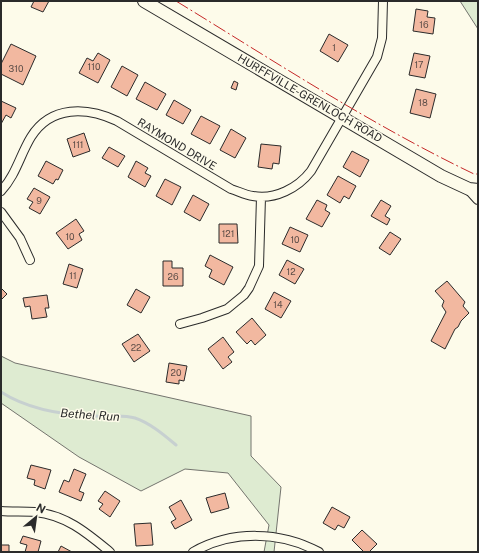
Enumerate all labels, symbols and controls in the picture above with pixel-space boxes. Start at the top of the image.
house number: 16 [419,19,429,30]
house number: 1 [332,42,336,53]
street label: HURFFVILLE-GRENLOCH ROAD [236,52,385,145]
house number: 17 [414,59,424,70]
house number: 110 [88,61,101,72]
house number: 310 [9,63,24,74]
house number: 18 [418,97,428,108]
street label: RAYMOND DRIVE [135,116,219,172]
house number: 111 [73,139,84,150]
house number: 9 [36,195,42,206]
house number: 121 [222,228,234,239]
house number: 10 [65,231,75,242]
house number: 10 [290,234,300,245]
house number: 12 [286,266,296,277]
house number: 11 [69,270,77,281]
house number: 26 [168,271,179,282]
house number: 14 [273,299,283,310]
house number: 22 [131,342,141,353]
house number: 20 [171,367,182,378]
water label: Bethel Run [60,406,121,424]
north arrow [16,497,56,537]
text: N [34,501,48,516]

